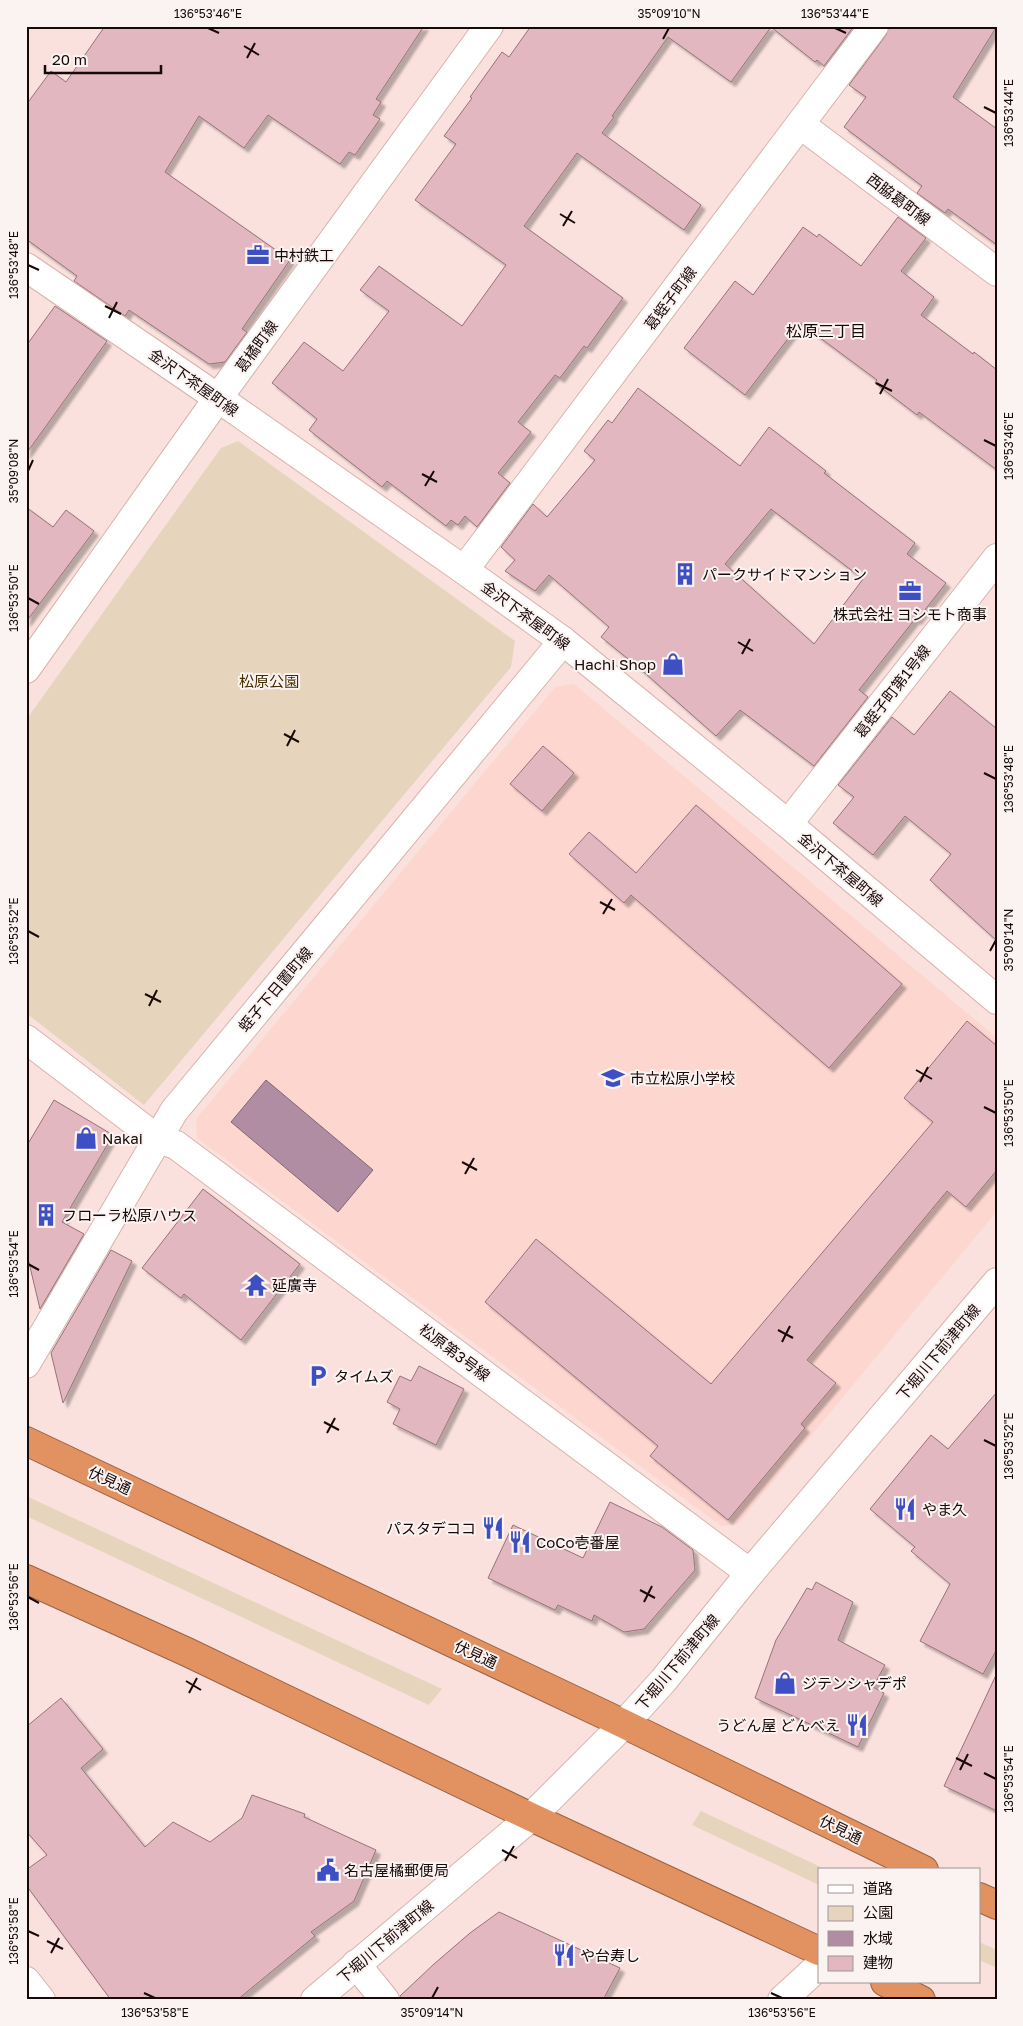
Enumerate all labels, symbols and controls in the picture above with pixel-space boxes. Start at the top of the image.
text: 136°53'46"E [174,6,242,21]
text: 35°09'10"N [637,6,701,21]
text: 136°53'44"E [801,6,869,21]
scale bar [45,42,161,74]
text: 20 m [52,50,87,68]
text: 136°53'44"E [1001,79,1016,147]
street label: 西脇葛町線 [864,169,934,229]
text: 136°53'48"E [6,231,21,299]
office icon: 中村鉄工 [245,242,271,268]
place label: 中村鉄工 [274,246,334,264]
street label: 葛蛭子町線 [640,263,700,333]
street label: 葛橘町線 [231,316,281,376]
district label: 松原三丁目 [786,321,866,341]
street label: 金沢下茶屋町線 [146,345,242,419]
text: 136°53'46"E [1001,412,1016,480]
text: 35°09'08"N [6,439,21,503]
building icon: パークサイドマンション [672,561,698,587]
text: 136°53'50"E [6,564,21,632]
place label: パークサイドマンション [702,565,867,583]
street label: 金沢下茶屋町線 [478,577,574,653]
office icon: 株式会社 ヨシモト商事 [897,578,923,604]
place label: 株式会社 ヨシモト商事 [833,605,987,623]
street label: 葛蛭子町第1号線 [850,641,934,741]
shop icon: Hachi Shop [660,651,686,677]
place label: Hachi Shop [574,655,656,673]
park label: 松原公園 [239,672,299,690]
text: 136°53'48"E [1001,745,1016,813]
street label: 金沢下茶屋町線 [795,828,887,910]
text: 136°53'52"E [6,897,21,965]
text: 35°09'14"N [1001,909,1016,971]
street label: 蛭子下日置町線 [234,943,316,1035]
school or university icon: 市立松原小学校 [600,1065,626,1091]
place label: 市立松原小学校 [630,1069,735,1087]
text: 136°53'50"E [1001,1079,1016,1147]
shop icon: Nakai [73,1125,99,1151]
place label: Nakai [102,1129,143,1147]
building icon: フローラ松原ハウス [33,1202,59,1228]
place label: フローラ松原ハウス [62,1206,197,1224]
text: 136°53'54"E [6,1230,21,1298]
temple icon: 延廣寺 [243,1272,269,1298]
place label: 延廣寺 [272,1276,317,1294]
street label: 下堀川下前津町線 [893,1300,983,1404]
street label: 松原第3号線 [416,1320,494,1384]
parking icon: タイムズ [305,1363,331,1389]
place label: タイムズ [334,1367,394,1385]
text: 136°53'52"E [1001,1412,1016,1480]
street label: 伏見通 [86,1462,134,1498]
restaurant icon: やま久 [892,1496,918,1522]
place label: やま久 [922,1500,967,1518]
restaurant icon: パスタデココ [480,1515,506,1541]
place label: パスタデココ [386,1519,476,1537]
restaurant icon: CoCo壱番屋 [507,1529,533,1555]
place label: CoCo壱番屋 [536,1533,619,1551]
text: 136°53'56"E [6,1563,21,1631]
street label: 下堀川下前津町線 [632,1610,722,1714]
street label: 伏見通 [452,1636,500,1672]
shop icon: ジテンシャデポ [772,1670,798,1696]
place label: ジテンシャデポ [802,1674,907,1692]
restaurant icon: うどん屋 どんべえ [844,1712,870,1738]
place label: うどん屋 どんべえ [716,1716,840,1734]
text: 136°53'54"E [1001,1745,1016,1813]
street label: 伏見通 [817,1811,865,1847]
public building icon: 名古屋橘郵便局 [315,1857,341,1883]
place label: 名古屋橘郵便局 [344,1861,449,1879]
legend [818,1868,980,1984]
text: 道路 [863,1879,893,1897]
street label: 下堀川下前津町線 [333,1896,437,1986]
text: 136°53'58"E [6,1897,21,1965]
text: 公園 [863,1903,893,1921]
text: 水域 [863,1929,893,1947]
restaurant icon: や台寿し [551,1942,577,1968]
place label: や台寿し [580,1946,640,1964]
text: 建物 [863,1953,893,1971]
text: 136°53'58"E [121,2005,189,2020]
text: 35°09'14"N [401,2005,463,2020]
text: 136°53'56"E [748,2005,816,2020]

